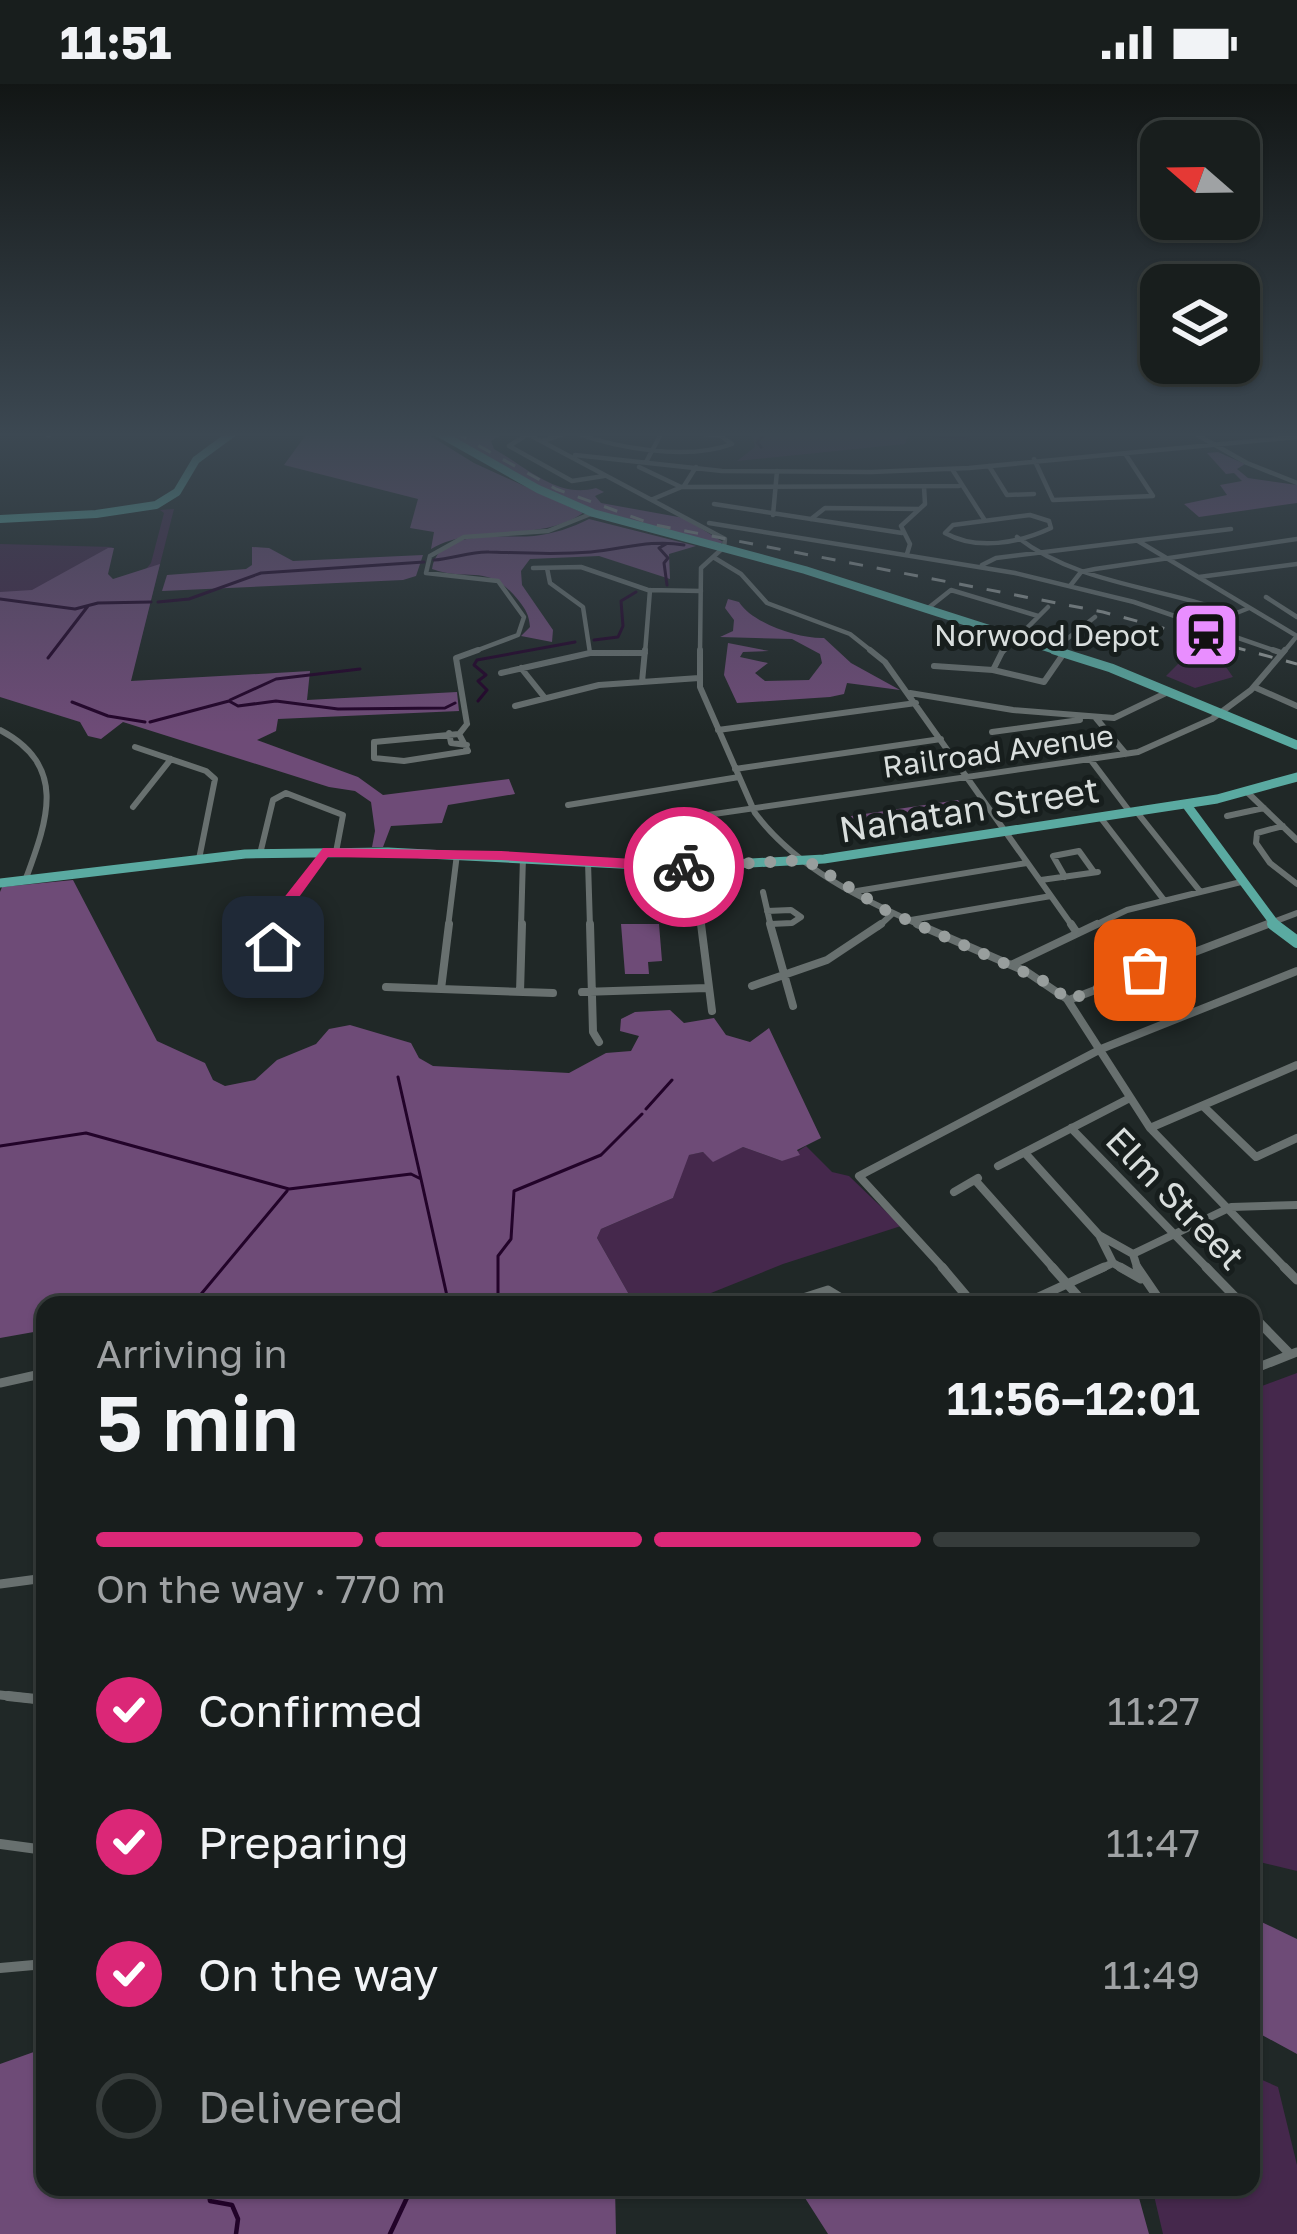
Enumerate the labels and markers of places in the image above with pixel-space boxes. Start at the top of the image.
station icon: Norwood Depot [1171,600,1241,670]
place label: Norwood Depot [934,617,1160,653]
pin [222,896,324,998]
pin [1094,919,1196,1021]

